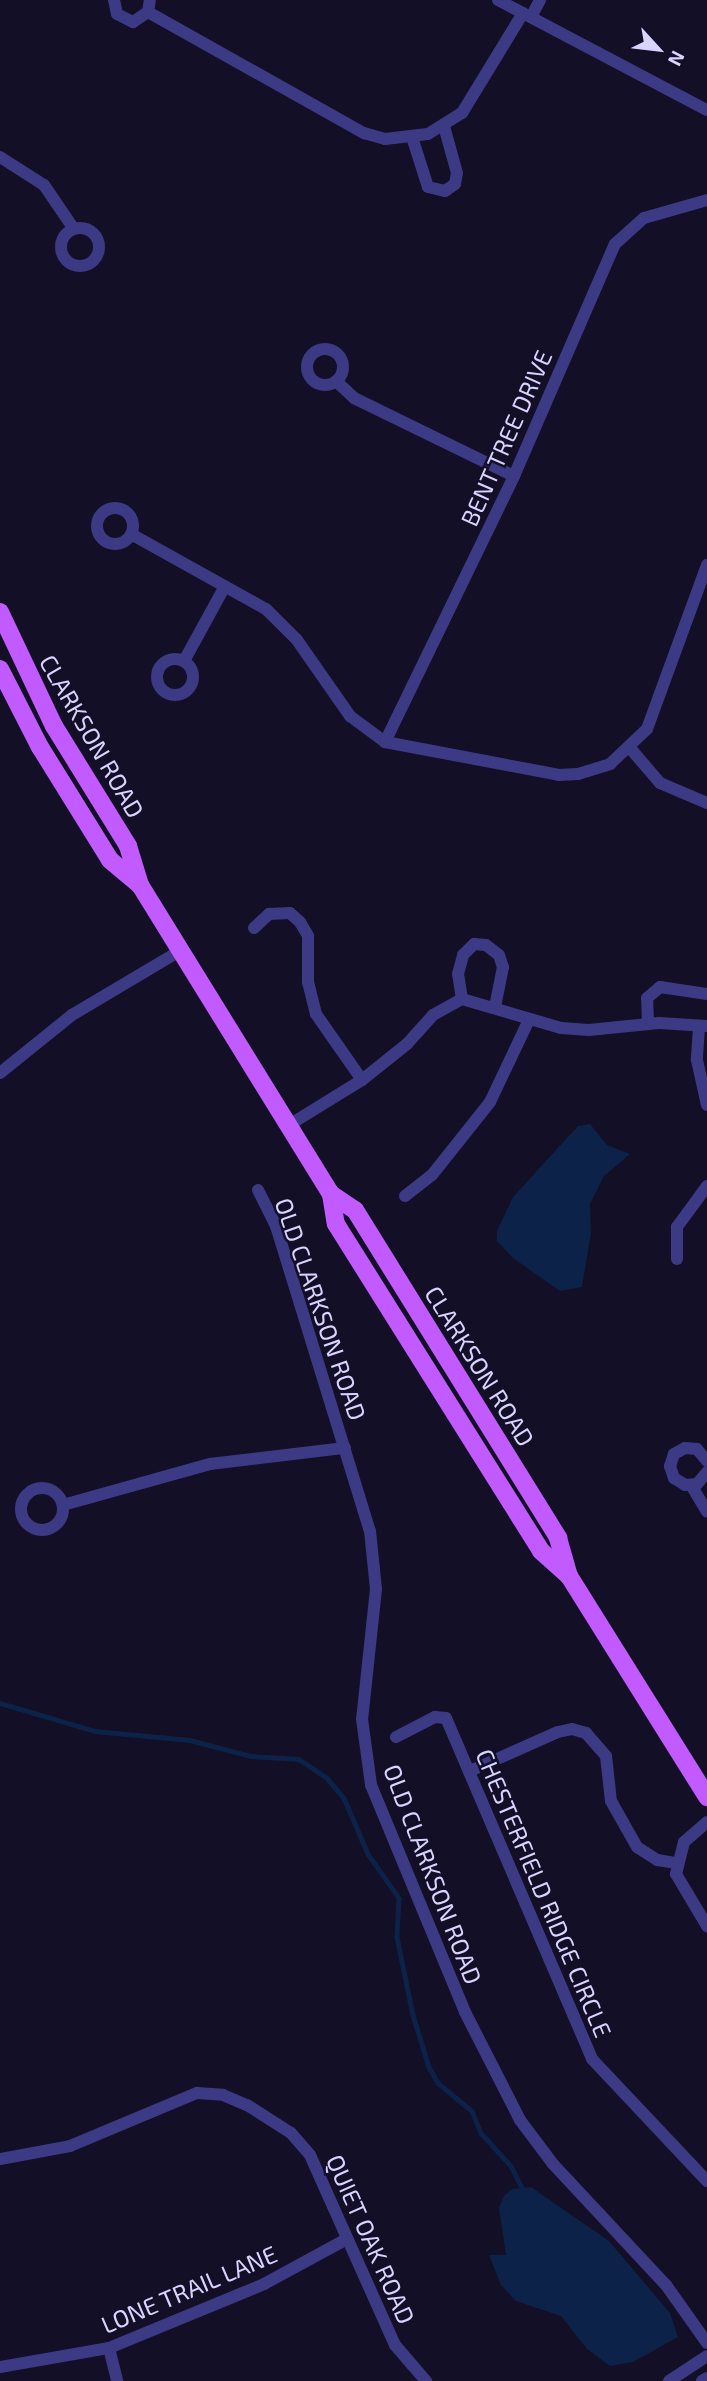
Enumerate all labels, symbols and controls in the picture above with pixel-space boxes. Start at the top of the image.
north arrow [623,14,693,84]
text: N [664,47,691,70]
street label: BENT TREE DRIVE [454,345,558,531]
street label: CLARKSON ROAD [34,649,150,823]
street label: OLD CLARKSON ROAD [269,1194,373,1424]
street label: CLARKSON ROAD [419,1281,541,1451]
street label: CHESTERFIELD RIDGE CIRCLE [470,1745,618,2041]
street label: OLD CLARKSON ROAD [378,1760,488,1988]
street label: QUIET OAK ROAD [321,2150,421,2328]
street label: LONE TRAIL LANE [96,2239,282,2339]

